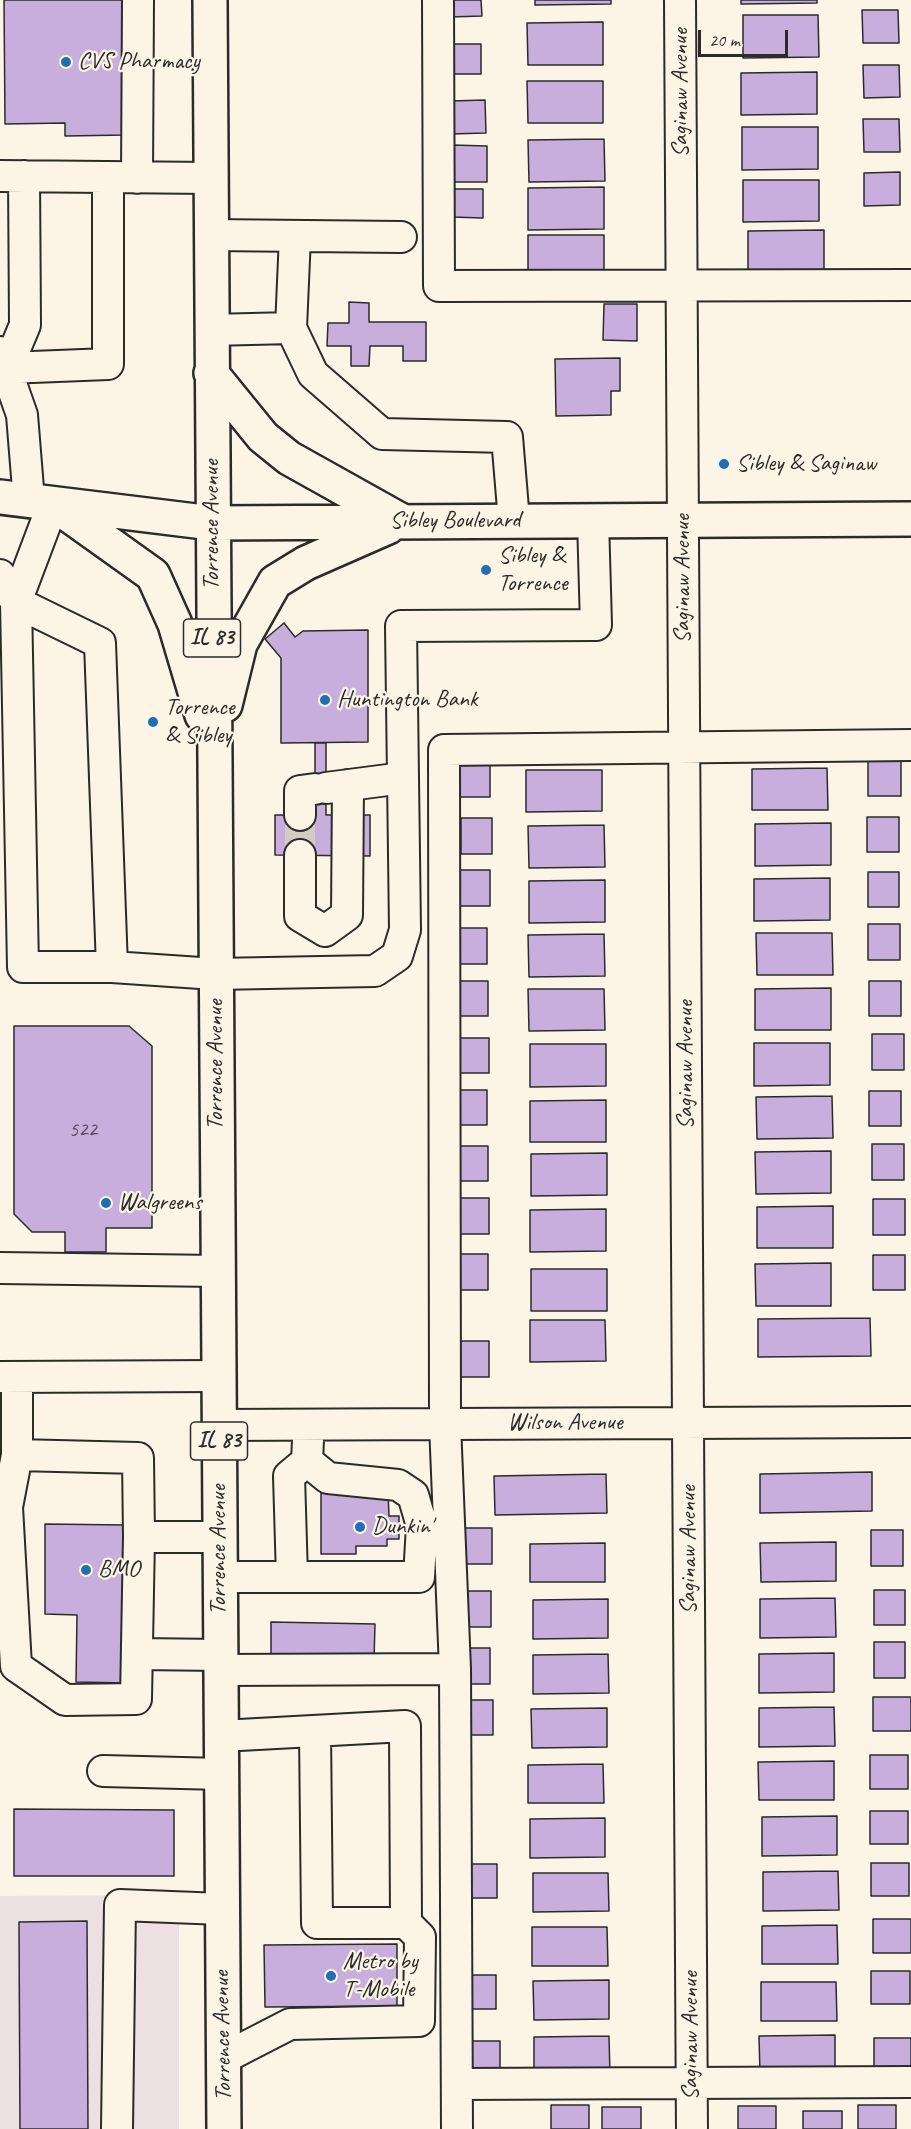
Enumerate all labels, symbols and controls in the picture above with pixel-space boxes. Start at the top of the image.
scale bar [701,18,791,56]
street label: Saginaw Avenue [667,29,695,157]
text: 20 m [709,29,740,51]
place label: CVS Pharmacy [78,48,200,76]
marker: CVS Pharmacy [59,55,73,69]
place label: Sibley & Saginaw [736,450,876,478]
marker: Sibley & Saginaw [717,457,731,471]
street label: Torrence Avenue [198,460,226,590]
street label: Sibley Boulevard [389,507,521,535]
street label: Saginaw Avenue [669,515,697,643]
place label: Sibley & Torrence [498,542,568,598]
marker: Sibley & Torrence [479,563,493,577]
road number: IL 83 [184,619,240,657]
place label: Huntington Bank [337,686,477,714]
marker: Huntington Bank [318,693,332,707]
place label: Torrence & Sibley [165,694,235,750]
marker: Torrence & Sibley [146,715,160,729]
street label: Torrence Avenue [202,1000,230,1130]
street label: Saginaw Avenue [672,1001,700,1129]
house number: 522 [69,1117,97,1143]
place label: Walgreens [118,1189,202,1217]
marker: Walgreens [99,1196,113,1210]
street label: Wilson Avenue [508,1409,622,1437]
road number: IL 83 [190,1422,248,1460]
street label: Torrence Avenue [205,1485,233,1615]
street label: Saginaw Avenue [675,1486,703,1614]
place label: Dunkin' [372,1513,432,1541]
marker: Dunkin' [353,1520,367,1534]
place label: BMO [98,1556,140,1584]
marker: BMO [79,1563,93,1577]
place label: Metro by T-Mobile [343,1948,418,2004]
marker: Metro by T-Mobile [324,1969,338,1983]
street label: Torrence Avenue [207,1971,239,2101]
street label: Saginaw Avenue [677,1972,705,2100]

